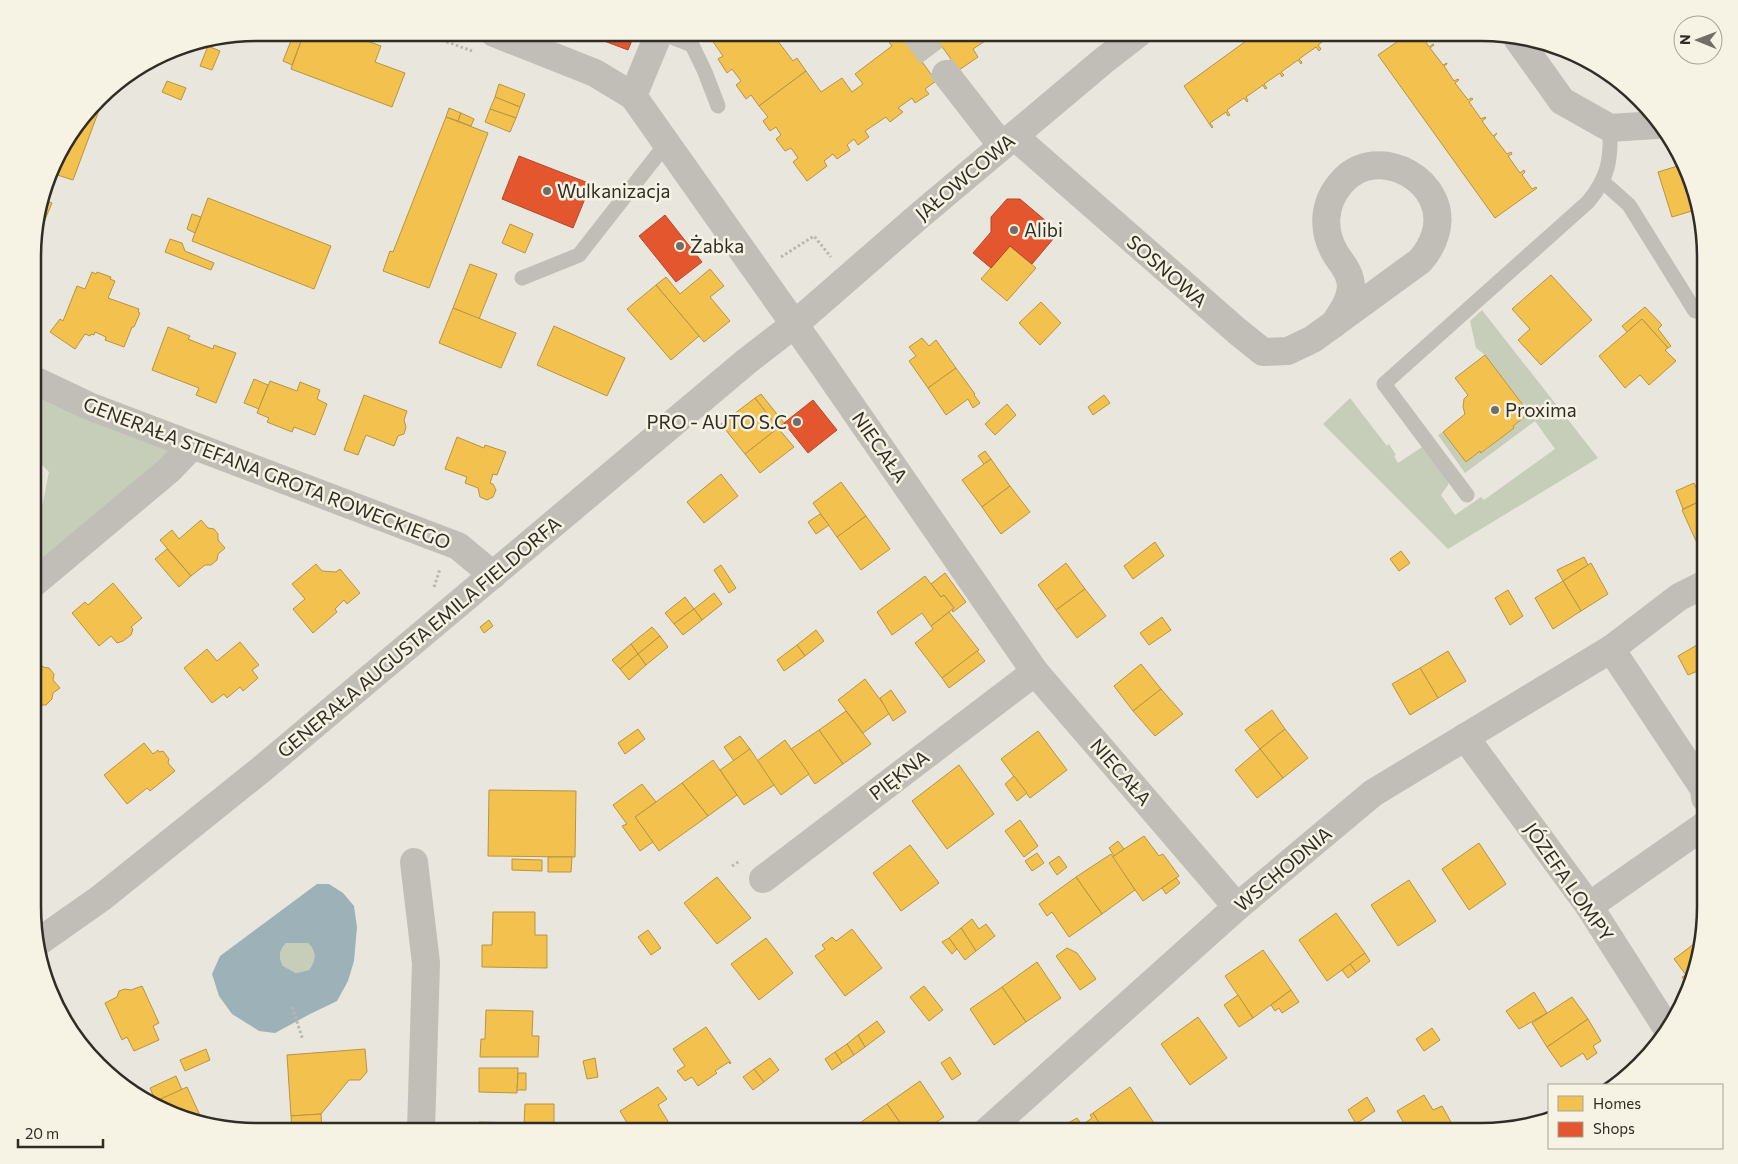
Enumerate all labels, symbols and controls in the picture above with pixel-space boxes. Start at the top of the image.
north arrow [1673,15,1723,65]
text: N [1676,34,1693,45]
street label: JAŁOWCOWA [910,128,1019,225]
place label: Wulkanizacja [557,179,670,202]
marker: Wulkanizacja [541,185,553,197]
place label: Alibi [1024,218,1063,241]
marker: Alibi [1008,224,1020,236]
street label: SOSNOWA [1123,230,1212,312]
place label: Żabka [690,234,744,257]
marker: Żabka [674,240,686,252]
street label: GENERAŁA STEFANA GROTA ROWECKIEGO [80,392,454,553]
place label: Proxima [1505,398,1577,421]
marker: Proxima [1489,404,1501,416]
street label: NIECAŁA [848,407,913,487]
place label: PRO - AUTO S.C [647,410,787,433]
marker: PRO - AUTO S.C [791,416,803,428]
street label: GENERAŁA AUGUSTA EMILA FIELDORFA [272,511,565,762]
street label: NIECAŁA [1086,733,1157,810]
street label: PIĘKNA [864,745,933,804]
street label: JÓZEFA LOMPY [1520,817,1620,945]
street label: WSCHODNIA [1229,821,1336,916]
legend [1548,1084,1723,1149]
text: Homes [1593,1094,1641,1112]
scale bar [18,1116,102,1148]
text: Shops [1593,1119,1635,1137]
text: 20 m [25,1124,59,1142]

